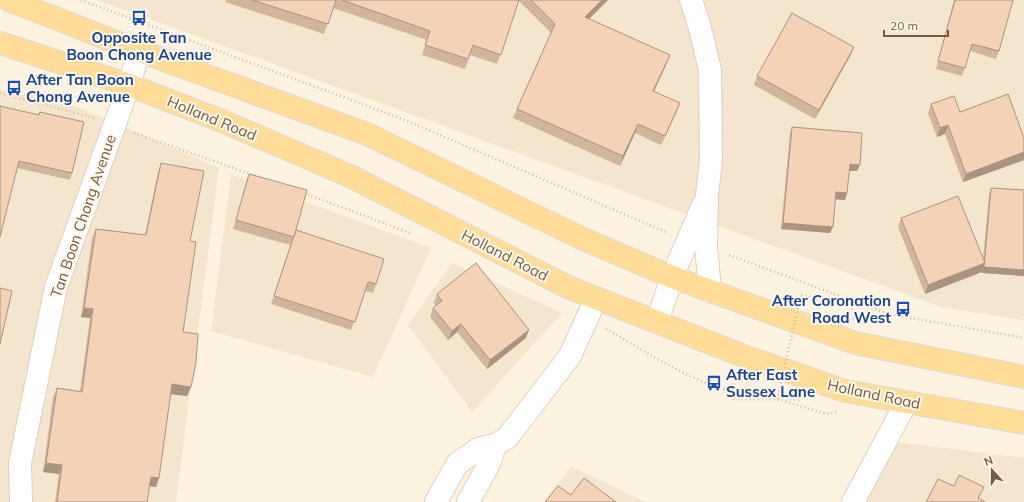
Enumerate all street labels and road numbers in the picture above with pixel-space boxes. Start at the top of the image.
street label: Holland Road [165,91,259,145]
street label: Tan Boon Chong Avenue [46,132,120,300]
street label: Holland Road [459,225,551,285]
street label: Holland Road [826,375,922,413]

